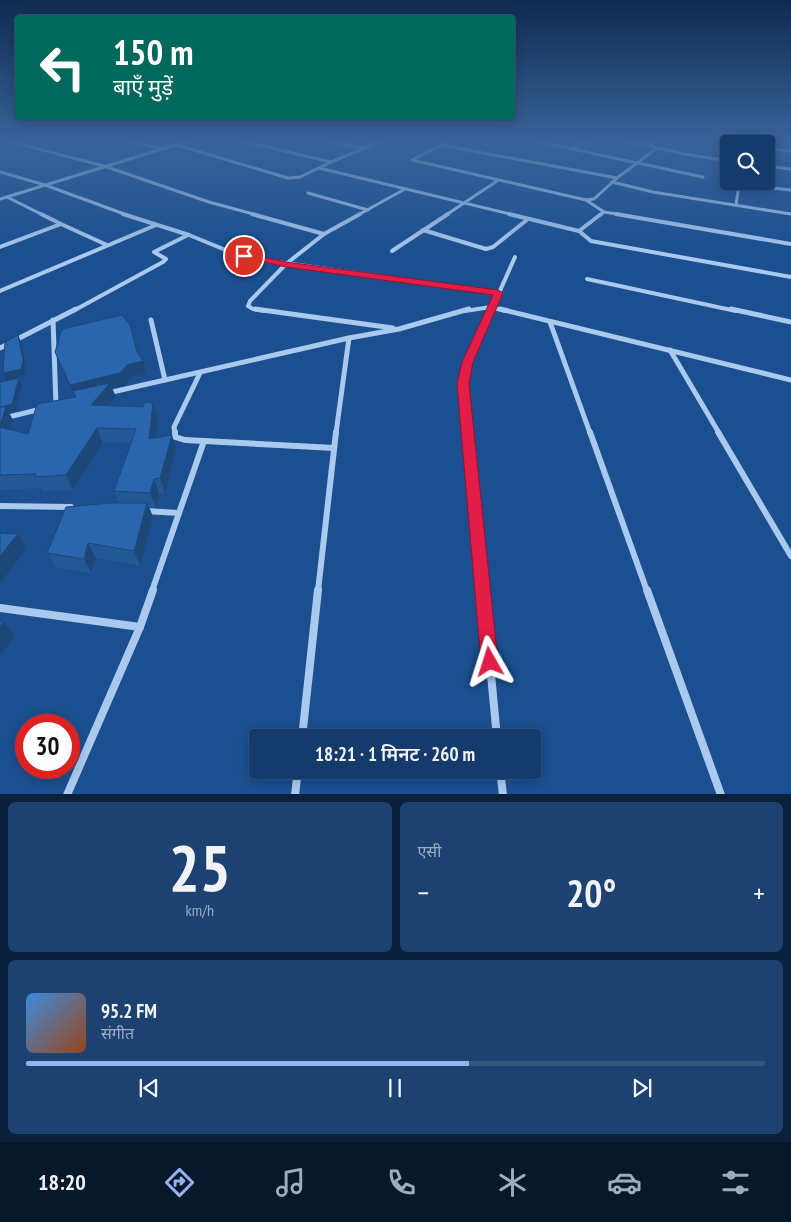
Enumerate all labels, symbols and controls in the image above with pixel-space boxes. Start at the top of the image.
text: 150 m [113,29,194,75]
icon: left [30,35,95,100]
text: बाएँ मुड़ें [113,73,173,101]
map controls [720,135,775,190]
button: search [720,135,775,190]
pin [223,235,265,277]
icon: arrive [230,242,258,270]
position arrow [463,635,515,687]
speed limit sign: 30 [15,714,80,779]
text: 18:21 · 1 मिनट · 260 m [315,742,475,766]
text: 25 [169,825,231,909]
text: एसी [418,841,441,861]
text: 20° [566,868,616,917]
text: − [418,874,429,911]
text: + [753,874,765,911]
text: km/h [186,900,214,920]
text: 95.2 FM [101,999,157,1023]
text: संगीत [101,1023,134,1043]
icon: previous [135,1074,163,1102]
icon: pause [381,1074,409,1102]
icon: next [628,1074,656,1102]
icon: directions [162,1165,197,1200]
icon: music [273,1165,308,1200]
icon: phone [384,1165,419,1200]
icon: climate [495,1165,530,1200]
icon: car [607,1165,642,1200]
icon: filters [718,1165,753,1200]
text: 18:20 [38,1168,86,1196]

